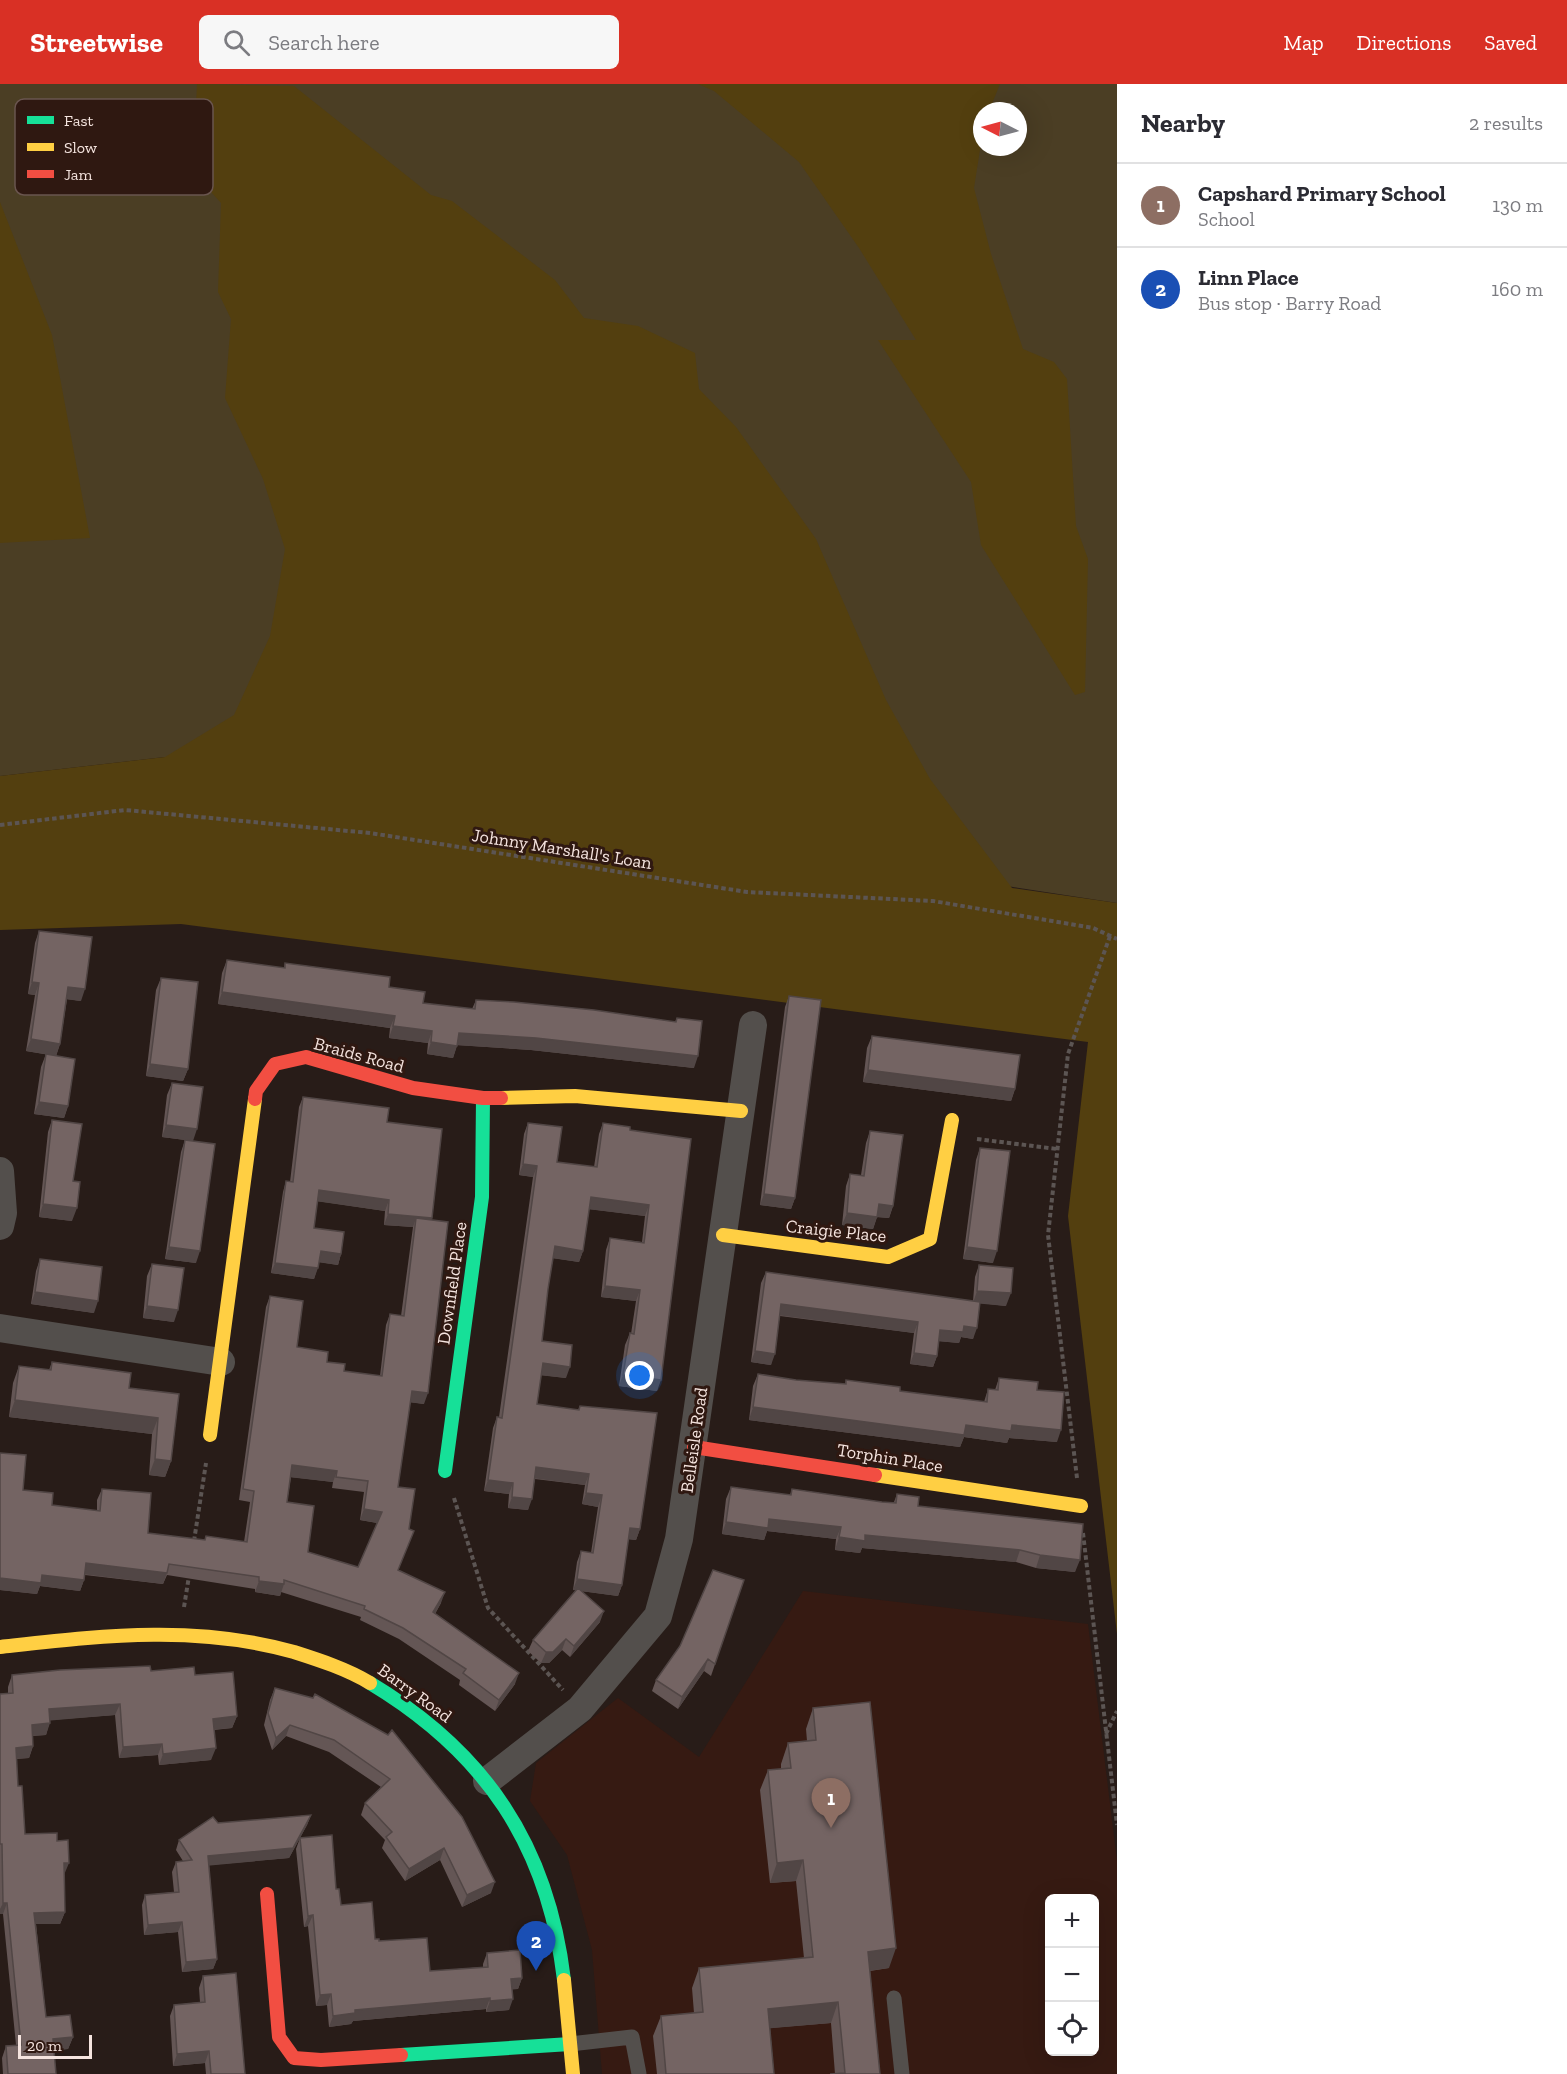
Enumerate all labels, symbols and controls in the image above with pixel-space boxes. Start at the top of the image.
search box [199,15,619,69]
text: Streetwise [30,26,163,59]
icon: search [220,26,253,59]
text: Search here [268,29,380,56]
text: Map [1284,30,1324,55]
text: Directions [1357,30,1451,55]
text: Saved [1484,30,1537,55]
legend [15,99,213,195]
north arrow [973,102,1027,156]
text: Nearby [1141,107,1225,139]
text: Fast [64,111,93,130]
text: 2 results [1469,111,1543,135]
text: Slow [64,138,98,157]
text: Jam [64,165,93,184]
text: Capshard Primary School [1198,180,1446,207]
text: 1 [1156,193,1165,217]
text: 130 m [1492,193,1543,217]
text: School [1198,207,1255,231]
text: Linn Place [1198,264,1299,291]
text: 2 [1155,277,1166,301]
text: 160 m [1491,277,1543,301]
text: Bus stop · Barry Road [1198,291,1381,315]
street label: Johnny Marshall's Loan [471,824,654,874]
street label: Braids Road [311,1032,407,1078]
street label: Craigie Place [785,1215,887,1247]
street label: Downfield Place [432,1220,472,1346]
your location [625,1361,654,1390]
street label: Belleisle Road [676,1386,712,1494]
street label: Torphin Place [836,1439,944,1477]
street label: Barry Road [374,1659,456,1727]
pin: 1 [812,1778,850,1828]
map controls [1045,1894,1099,2056]
button: + [1045,1894,1099,1948]
pin: 2 [516,1922,556,1971]
button: − [1045,1948,1099,2002]
button: locate [1045,2002,1099,2056]
scale bar [18,2032,92,2060]
text: 20 m [27,2036,62,2055]

